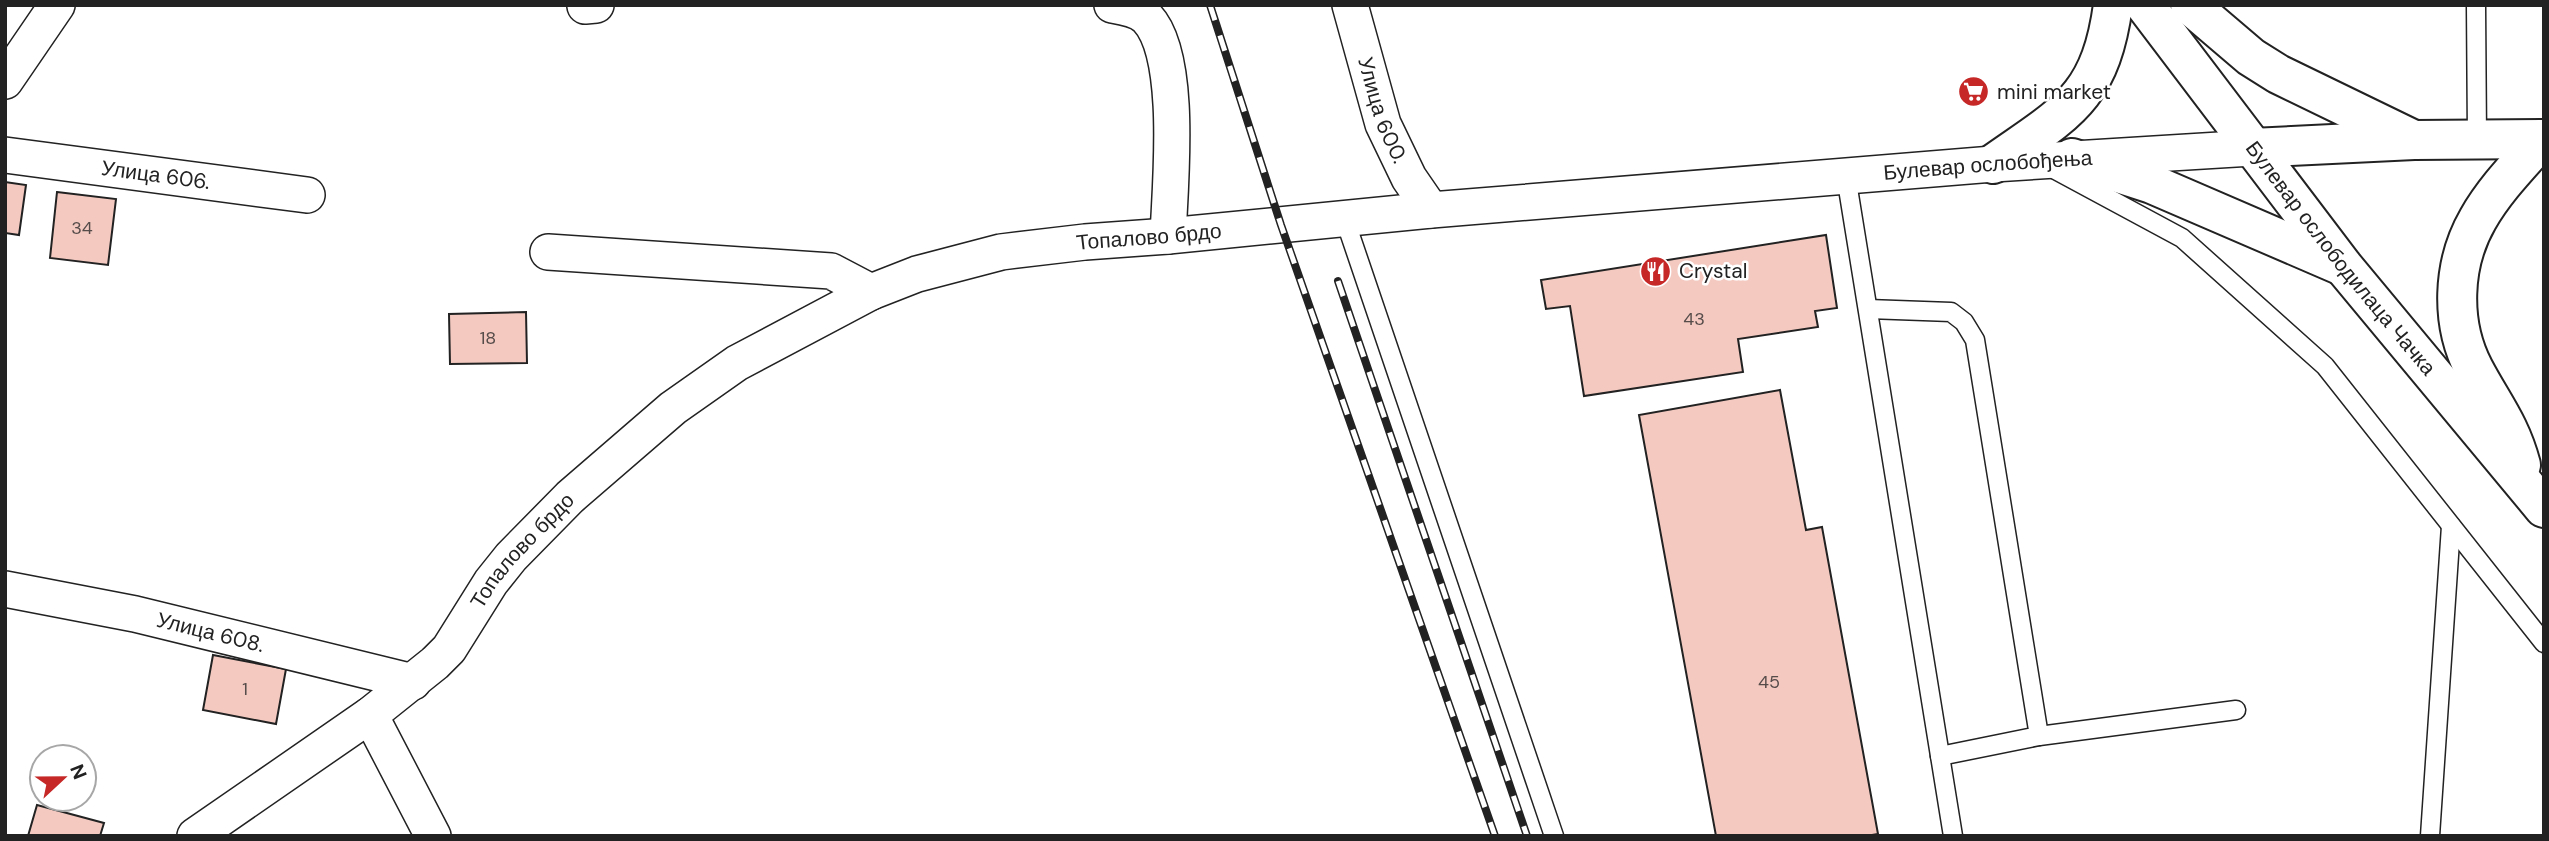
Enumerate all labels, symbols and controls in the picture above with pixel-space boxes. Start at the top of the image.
street label: Улица 600. [1351,54,1414,168]
supermarket icon: mini market [1957,75,1991,109]
place label: mini market [1997,78,2111,106]
street label: Булевар ослободилаца Чачка [2239,135,2442,382]
street label: Булевар ослобођења [1882,144,2093,187]
street label: Улица 606. [100,154,212,196]
house number: 34 [71,216,93,240]
street label: Топалово брдо [1075,217,1223,257]
restaurant icon: Crystal [1639,254,1673,288]
place label: Crystal [1679,257,1747,285]
house number: 43 [1683,307,1705,331]
house number: 18 [480,326,496,350]
street label: Топалово брдо [464,487,580,614]
street label: Улица 608. [154,606,267,659]
house number: 45 [1758,670,1780,694]
house number: 1 [242,677,248,701]
north arrow [28,743,98,813]
text: N [64,761,92,783]

